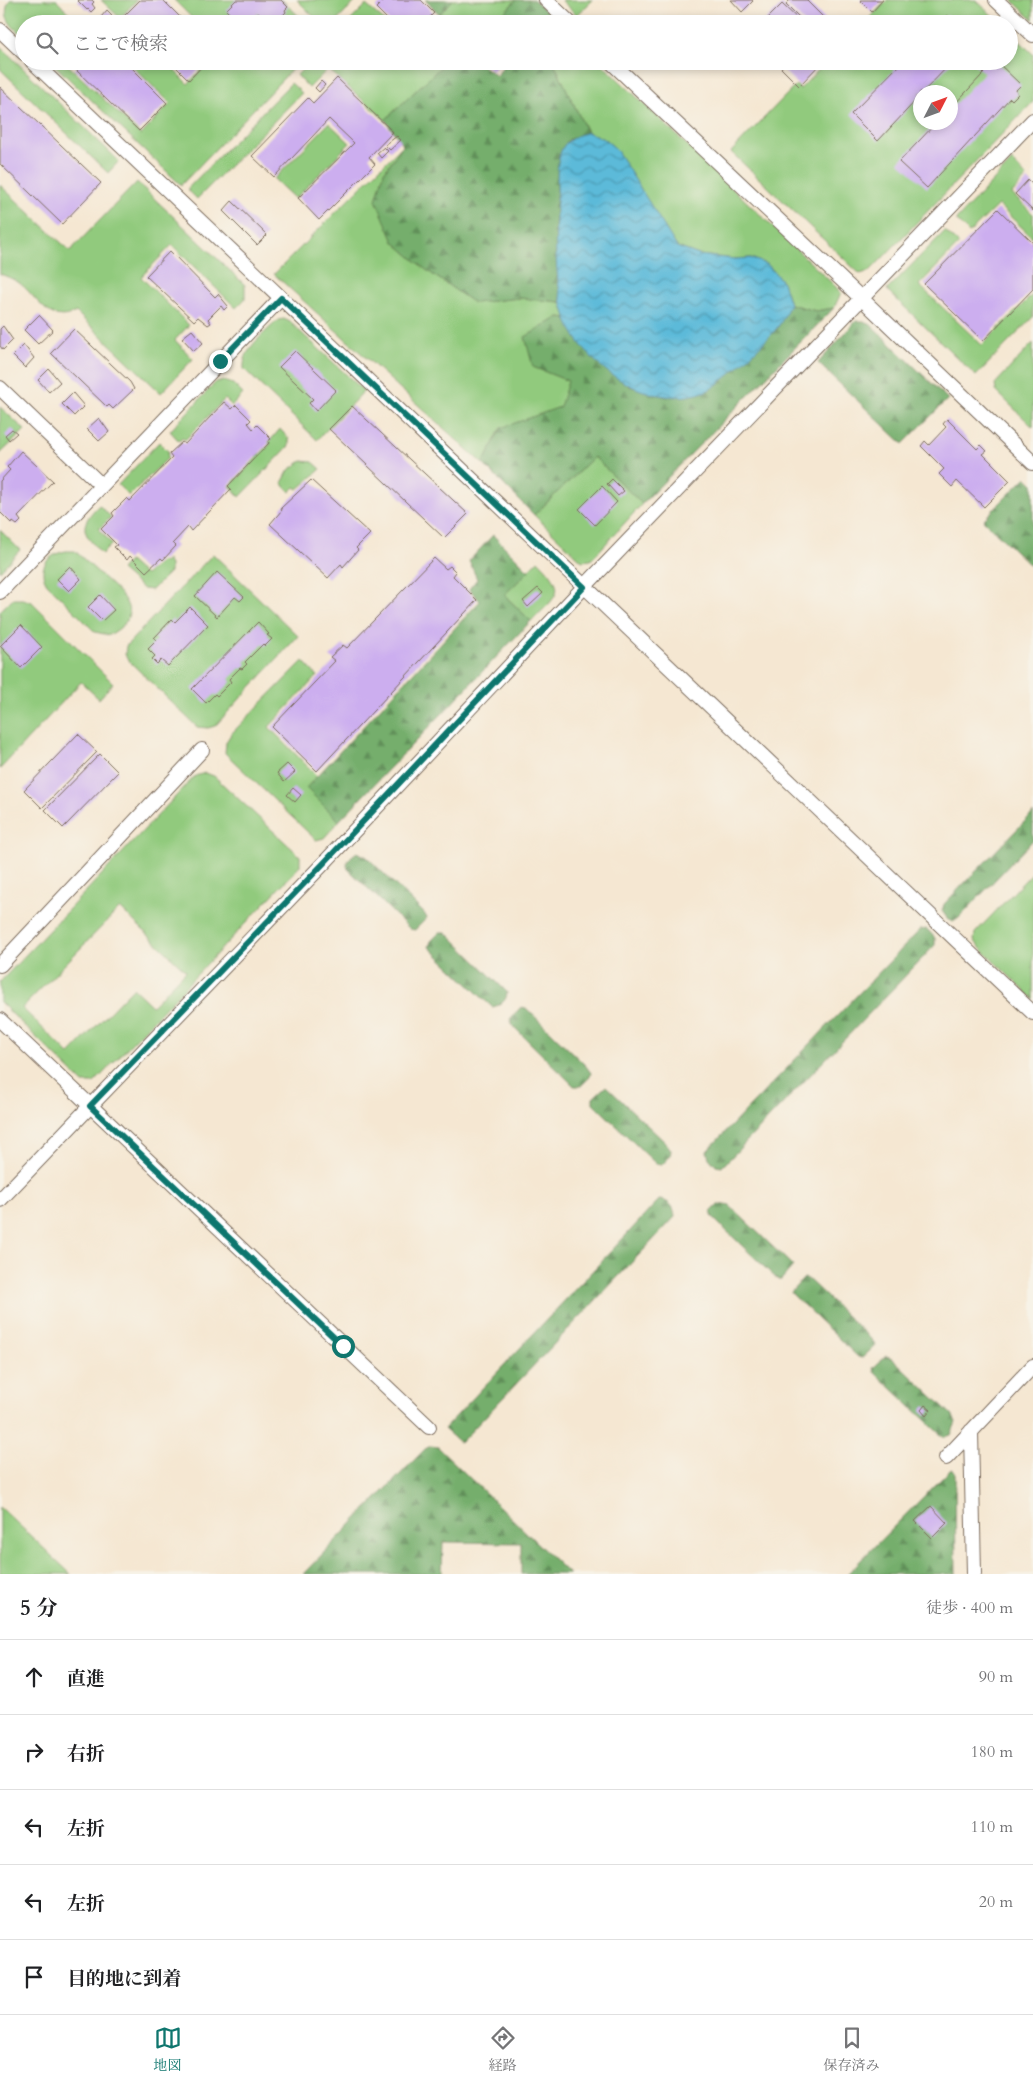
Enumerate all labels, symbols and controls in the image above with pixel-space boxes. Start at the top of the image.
search box [15,15,1018,70]
icon: search [33,29,61,57]
text: ここで検索 [73,31,168,57]
north arrow [913,85,958,130]
route end [209,350,232,373]
route start [332,1335,355,1358]
text: 5 分 [20,1594,57,1623]
text: 徒歩 · 400 m [926,1597,1013,1619]
icon: ahead [20,1663,48,1691]
text: 直進 [67,1666,105,1692]
text: 90 m [979,1666,1013,1688]
icon: right [20,1738,48,1766]
text: 右折 [67,1741,105,1767]
text: 180 m [971,1741,1013,1763]
icon: left [20,1813,48,1841]
text: 左折 [67,1816,105,1842]
text: 110 m [971,1816,1013,1838]
icon: left [20,1888,48,1916]
text: 左折 [67,1891,105,1917]
text: 20 m [979,1891,1013,1913]
icon: arrive [20,1963,48,1991]
text: 目的地に到着 [67,1966,181,1992]
tab: 地図 [154,2024,182,2075]
tab: 経路 [489,2024,517,2075]
tab: 保存済み [824,2024,880,2075]

